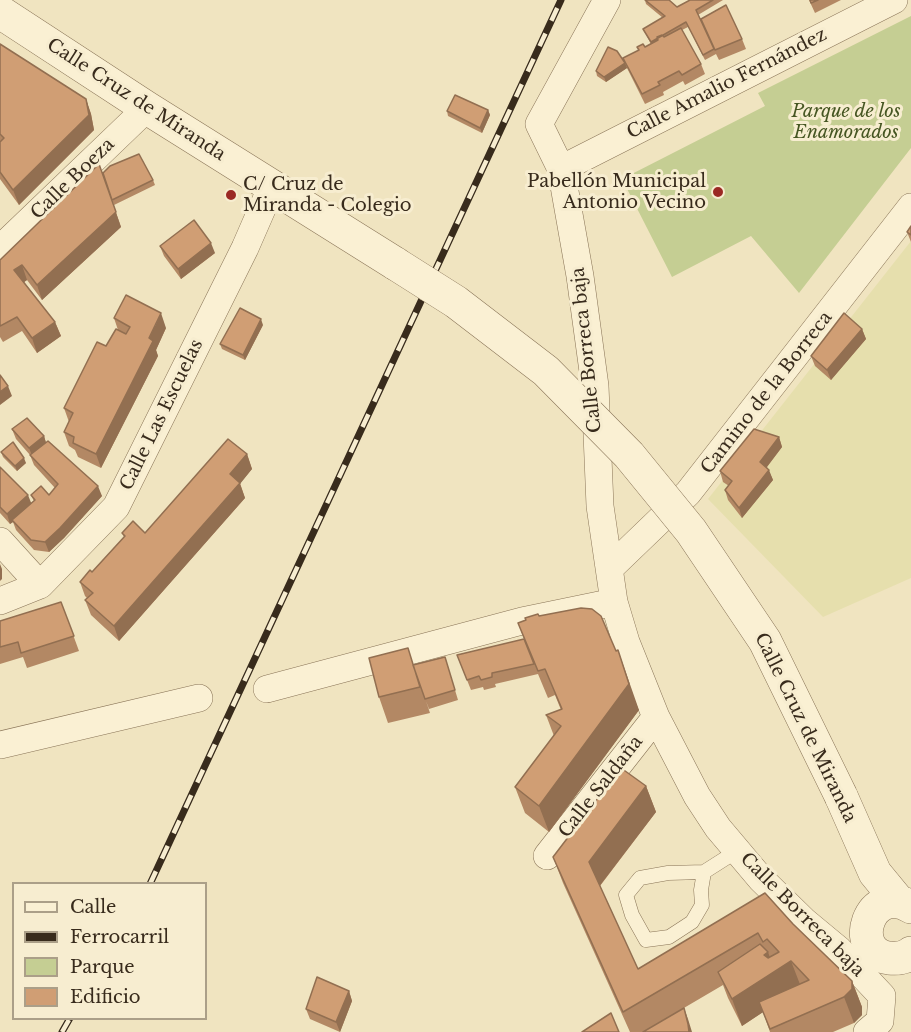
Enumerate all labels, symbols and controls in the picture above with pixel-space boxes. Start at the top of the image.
street label: Calle Amalio Fernández [624,24,830,144]
street label: Calle Cruz de Miranda [43,34,229,166]
park label: Parque de los Enamorados [791,101,901,144]
street label: Calle Boeza [27,134,119,224]
place label: Pabellón Municipal Antonio Vecino [527,171,706,213]
place label: C/ Cruz de Miranda - Colegio [243,174,412,216]
marker: Pabellón Municipal Antonio Vecino [711,185,725,199]
marker: C/ Cruz de Miranda - Colegio [224,188,238,202]
street label: Calle Borreca baja [568,266,606,434]
street label: Camino de la Borreca [697,307,837,479]
street label: Calle Las Escuelas [116,336,208,494]
street label: Calle Cruz de Miranda [750,630,860,826]
street label: Calle Saldaña [554,732,648,842]
street label: Calle Borreca baja [736,849,868,981]
legend [12,882,207,1020]
text: Calle [70,896,116,918]
text: Ferrocarril [70,926,169,948]
text: Parque [70,956,135,978]
text: Edificio [70,986,141,1008]

